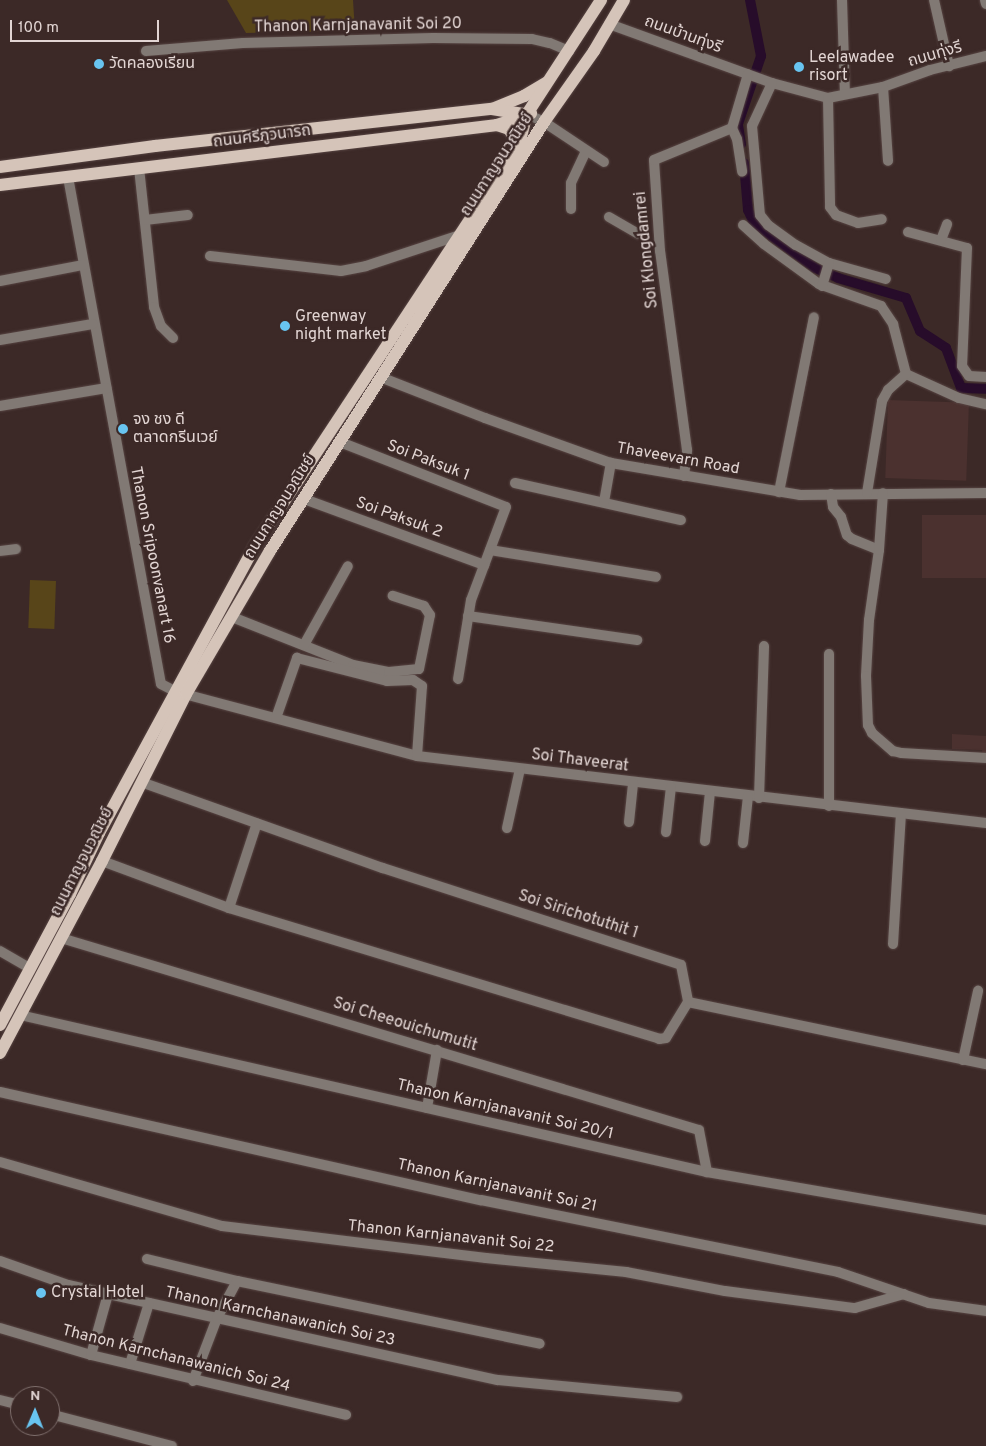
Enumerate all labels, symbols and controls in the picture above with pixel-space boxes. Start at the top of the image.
scale bar [12,10,161,42]
street label: ถนนบ้านทุ่งรี [641,12,725,58]
street label: Thanon Karnjanavanit Soi 20 [254,15,462,37]
text: 100 m [18,19,59,38]
street label: ถนนทุ่งรี [906,38,964,72]
place label: Leelawadee risort [809,48,894,86]
place label: วัดคลองเรียน [109,54,195,74]
marker: วัดคลองเรียน [93,58,105,70]
marker: Leelawadee risort [793,61,805,73]
street label: ถนนกาญจนวณิชย์ [457,110,537,220]
street label: ถนนศรีภูวนารถ [212,121,312,153]
street label: Soi Klongdamrei [631,190,663,310]
place label: Greenway night market [295,307,387,345]
marker: Greenway night market [279,320,291,332]
place label: จง ชง ดี ตลาดกรีนเวย์ [133,410,218,448]
marker: จง ชง ดี ตลาดกรีนเวย์ [117,423,129,435]
street label: Soi Paksuk 1 [384,436,472,486]
street label: Thaveevarn Road [615,439,741,479]
street label: ถนนกาญจนวณิชย์ [240,451,320,563]
street label: Thanon Sripoonvanart 16 [125,465,179,645]
street label: Soi Paksuk 2 [353,493,445,543]
street label: Soi Thaveerat [530,745,630,777]
street label: ถนนกาญจนวณิชย์ [46,805,118,919]
street label: Soi Sirichotuthit 1 [516,887,640,943]
street label: Soi Cheeouichumutit [330,994,480,1056]
street label: Thanon Karnjanavanit Soi 20/1 [395,1076,615,1144]
street label: Thanon Karnjanavanit Soi 21 [395,1155,599,1217]
street label: Thanon Karnjanavanit Soi 22 [347,1217,555,1257]
place label: Crystal Hotel [51,1283,144,1303]
street label: Thanon Karnchanawanich Soi 23 [163,1283,397,1351]
marker: Crystal Hotel [35,1287,47,1299]
street label: Thanon Karnchanawanich Soi 24 [60,1321,292,1397]
north arrow [10,1386,60,1436]
text: N [30,1388,40,1405]

